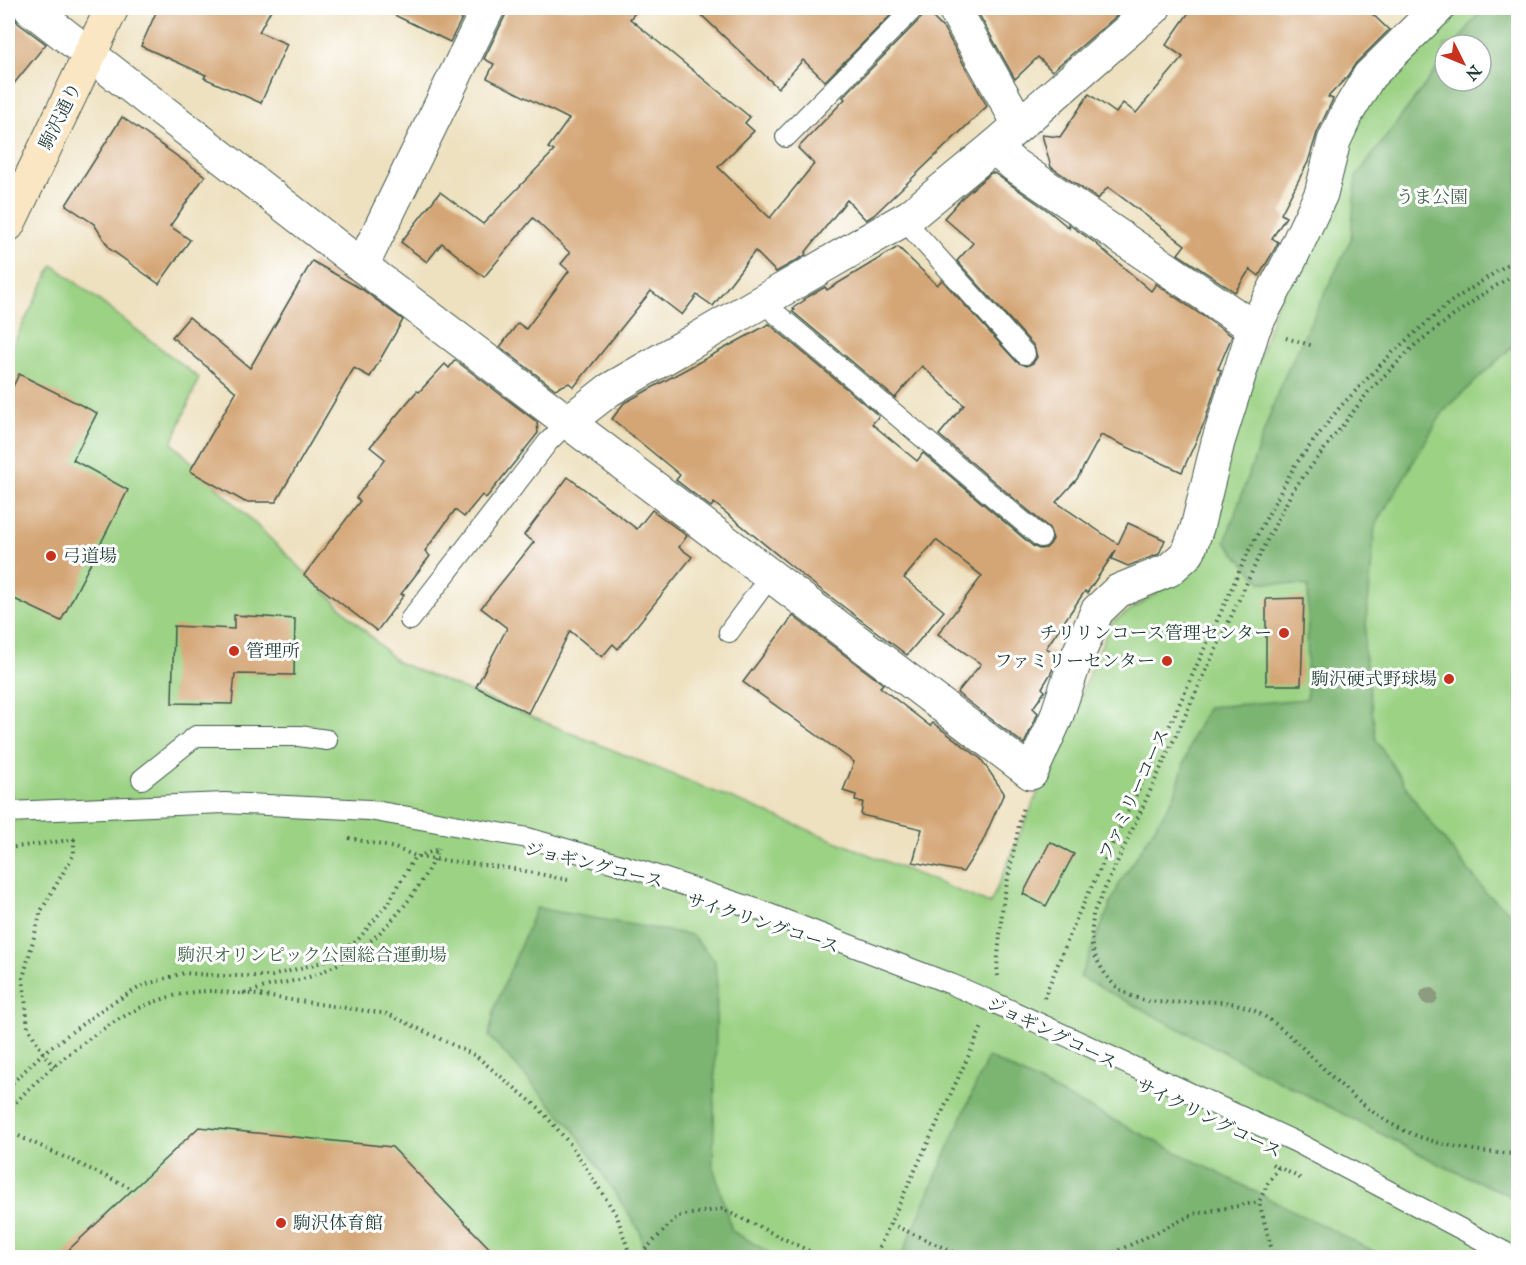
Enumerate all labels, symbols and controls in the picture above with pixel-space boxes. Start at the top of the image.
north arrow [1433,33,1493,93]
text: N [1460,59,1485,84]
street label: 駒沢通り [35,79,87,154]
park label: うま公園 [1396,187,1468,210]
place label: 弓道場 [63,546,117,569]
marker: 弓道場 [44,549,58,563]
place label: チリリンコース管理センター [1040,623,1272,646]
marker: チリリンコース管理センター [1277,626,1291,640]
place label: 管理所 [246,641,300,664]
marker: 管理所 [227,644,241,658]
place label: ファミリーセンター [994,651,1155,674]
marker: ファミリーセンター [1160,654,1174,668]
place label: 駒沢硬式野球場 [1311,669,1437,692]
marker: 駒沢硬式野球場 [1442,672,1456,686]
street label: ファミリーコース [1095,725,1176,864]
street label: ジョギングコース [522,838,665,895]
street label: サイクリングコース [683,889,842,960]
park label: 駒沢オリンピック公園総合運動場 [177,945,447,968]
street label: ジョギングコース [983,993,1120,1076]
street label: サイクリングコース [1132,1074,1285,1164]
place label: 駒沢体育館 [293,1213,383,1236]
marker: 駒沢体育館 [274,1216,288,1230]

